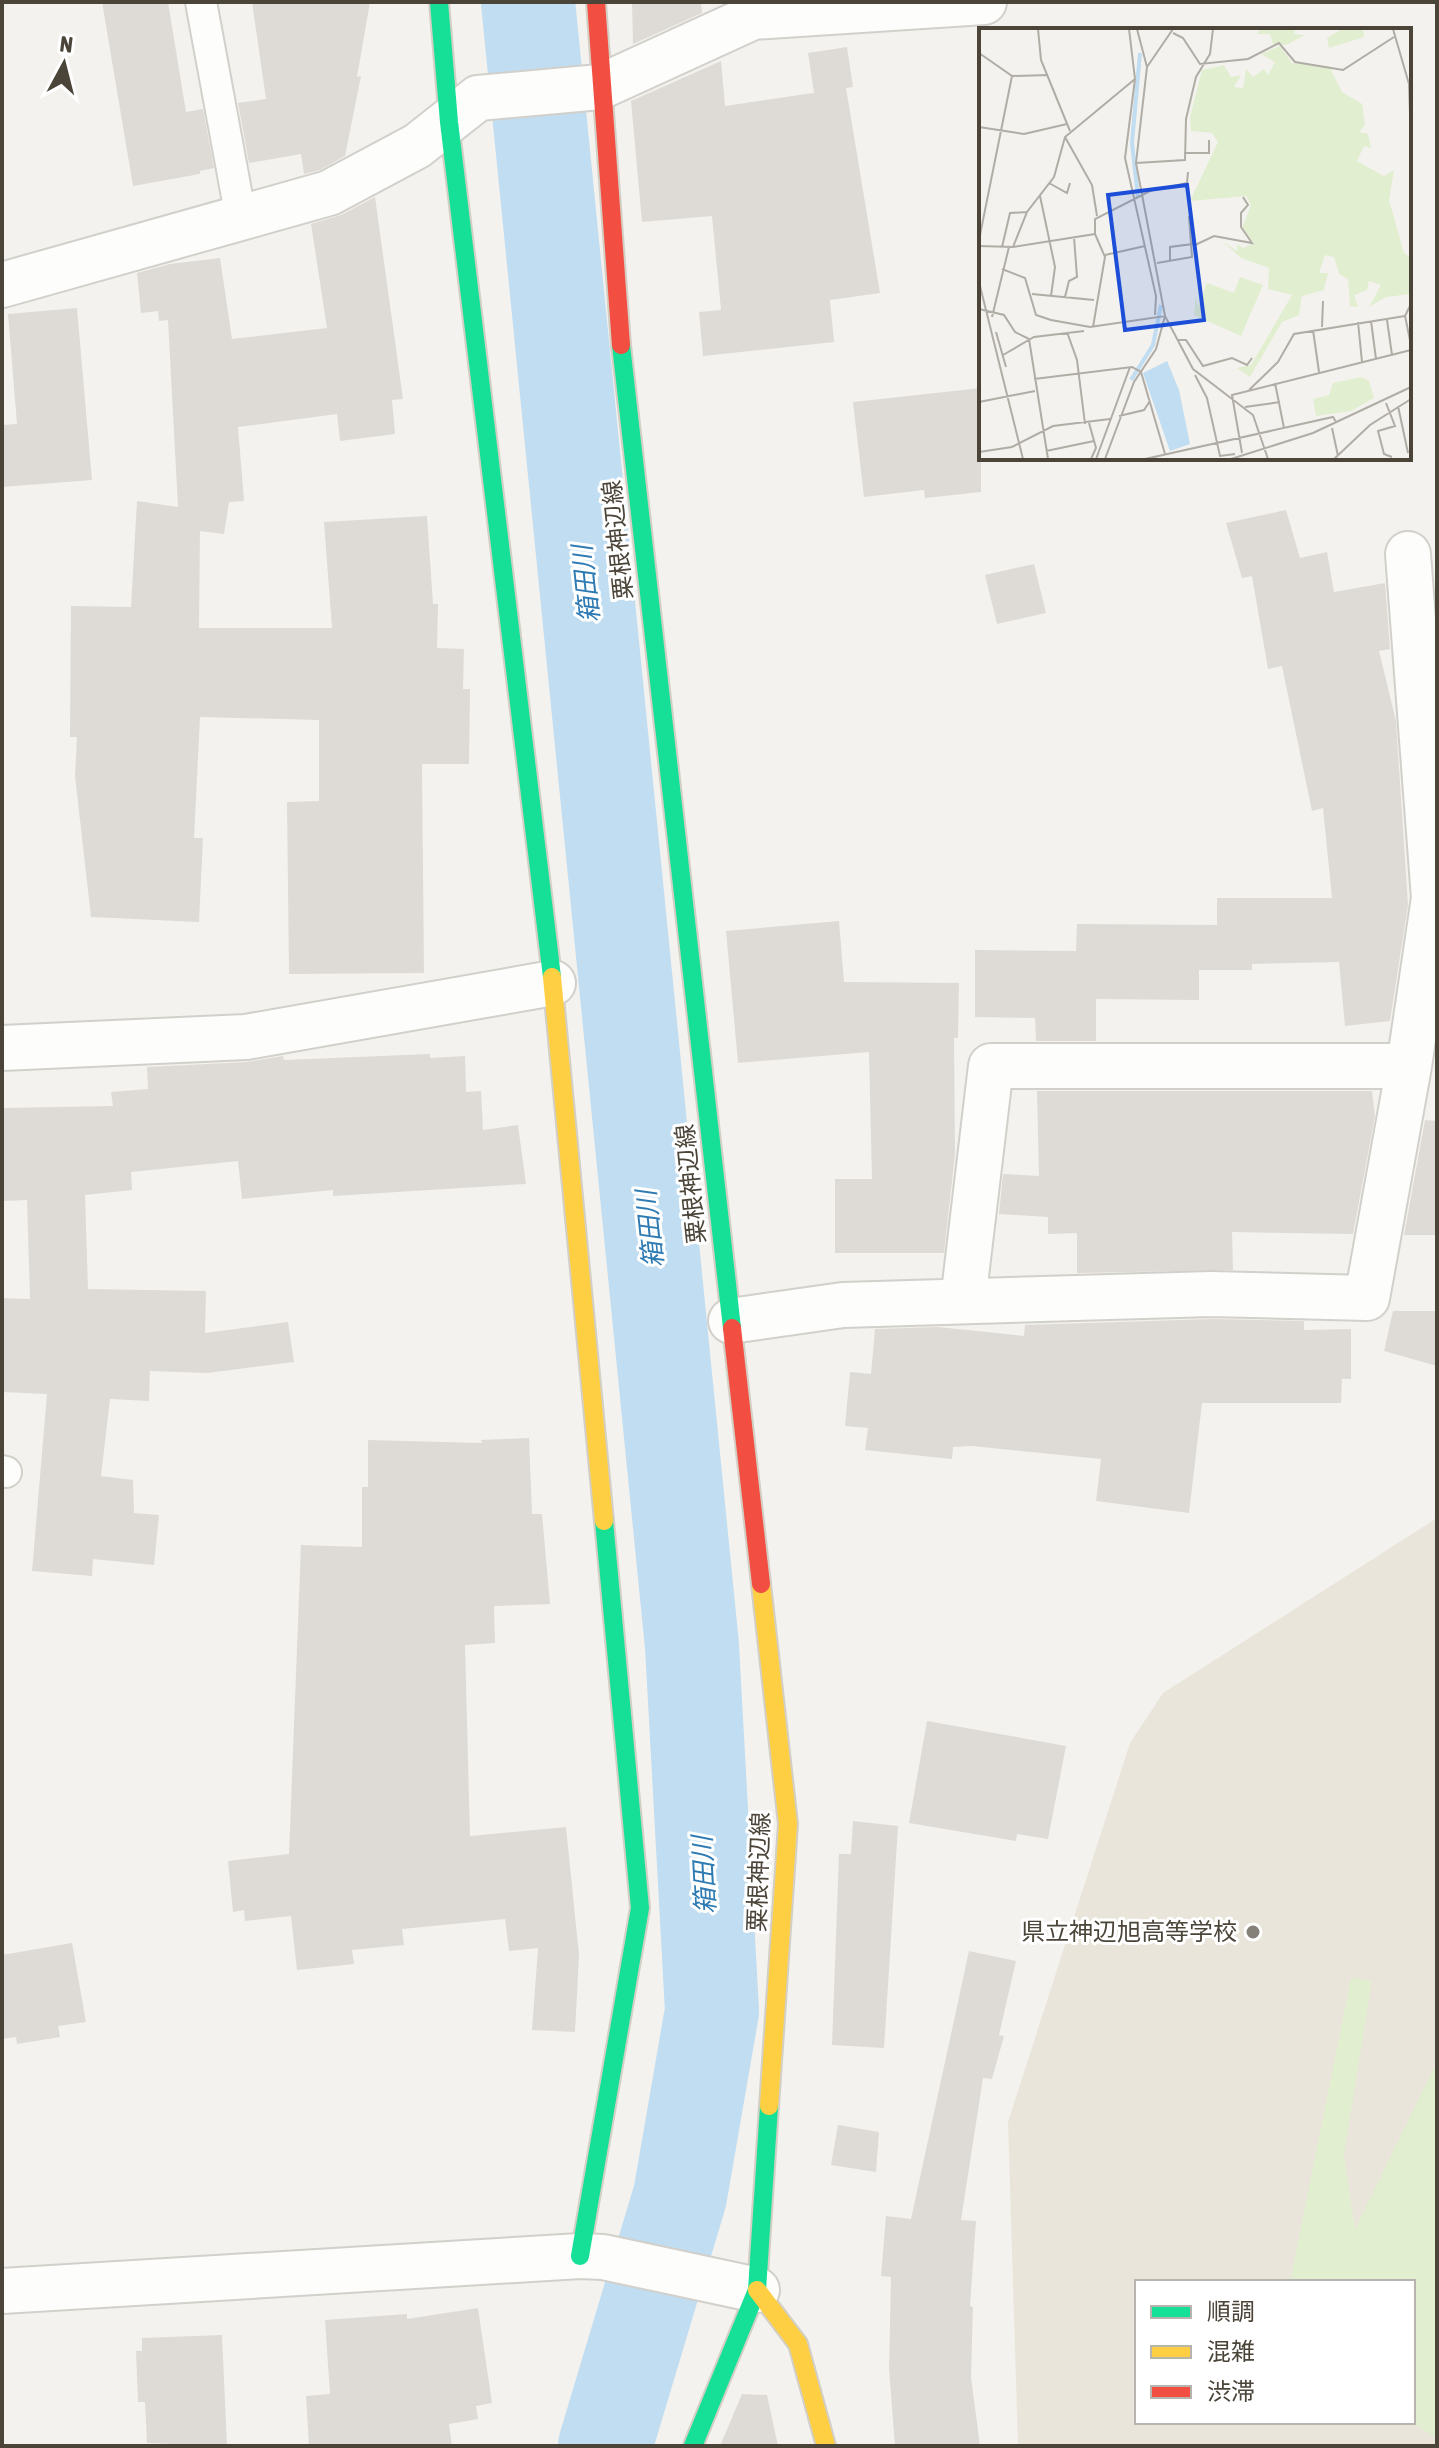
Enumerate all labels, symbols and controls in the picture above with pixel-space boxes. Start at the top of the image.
north arrow [24,24,104,104]
inset map [979,28,1411,460]
text: N [58,30,74,58]
street label: 粟根神辺線 [598,479,637,601]
water label: 箱田川 [567,541,605,624]
street label: 粟根神辺線 [671,1123,710,1245]
water label: 箱田川 [631,1186,669,1269]
street label: 粟根神辺線 [743,1812,774,1932]
water label: 箱田川 [687,1832,721,1915]
place label: 県立神辺旭高等学校 [1021,1918,1237,1945]
marker: 県立神辺旭高等学校 [1244,1923,1262,1941]
legend [1135,2280,1415,2424]
text: 順調 [1207,2298,1255,2325]
text: 混雑 [1207,2338,1255,2365]
text: 渋滞 [1207,2378,1255,2405]

